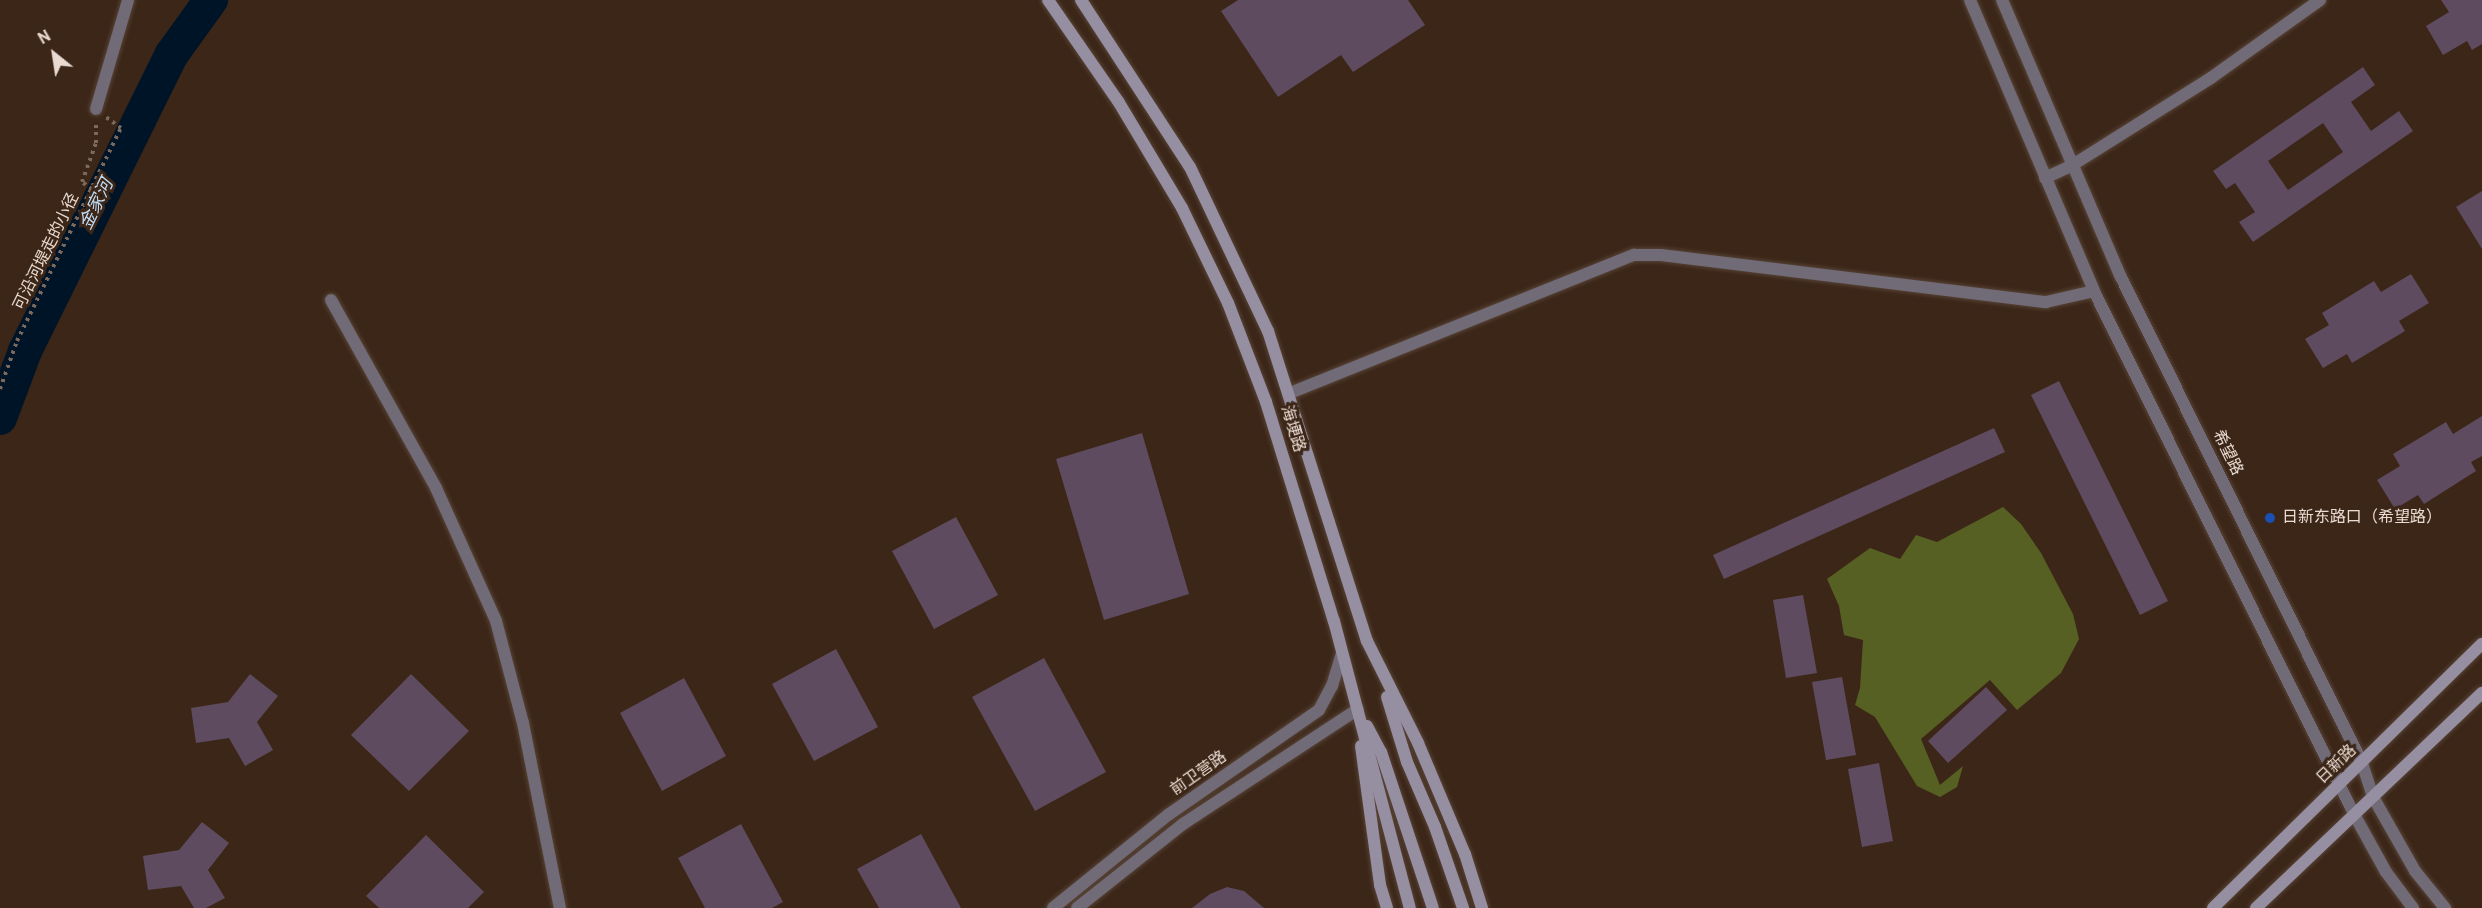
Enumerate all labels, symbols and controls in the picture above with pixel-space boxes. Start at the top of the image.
north arrow [24,24,84,84]
text: N [35,27,55,50]
water label: 金家河 [76,176,120,234]
street label: 可沿河堤走的小径 [10,190,84,314]
street label: 海埂路 [1276,403,1308,455]
street label: 希望路 [2208,427,2246,479]
place label: 日新东路口（希望路） [2282,508,2442,528]
marker: 日新东路口（希望路） [2263,511,2277,525]
street label: 日新路 [2313,741,2361,789]
street label: 前卫营路 [1167,748,1231,800]

